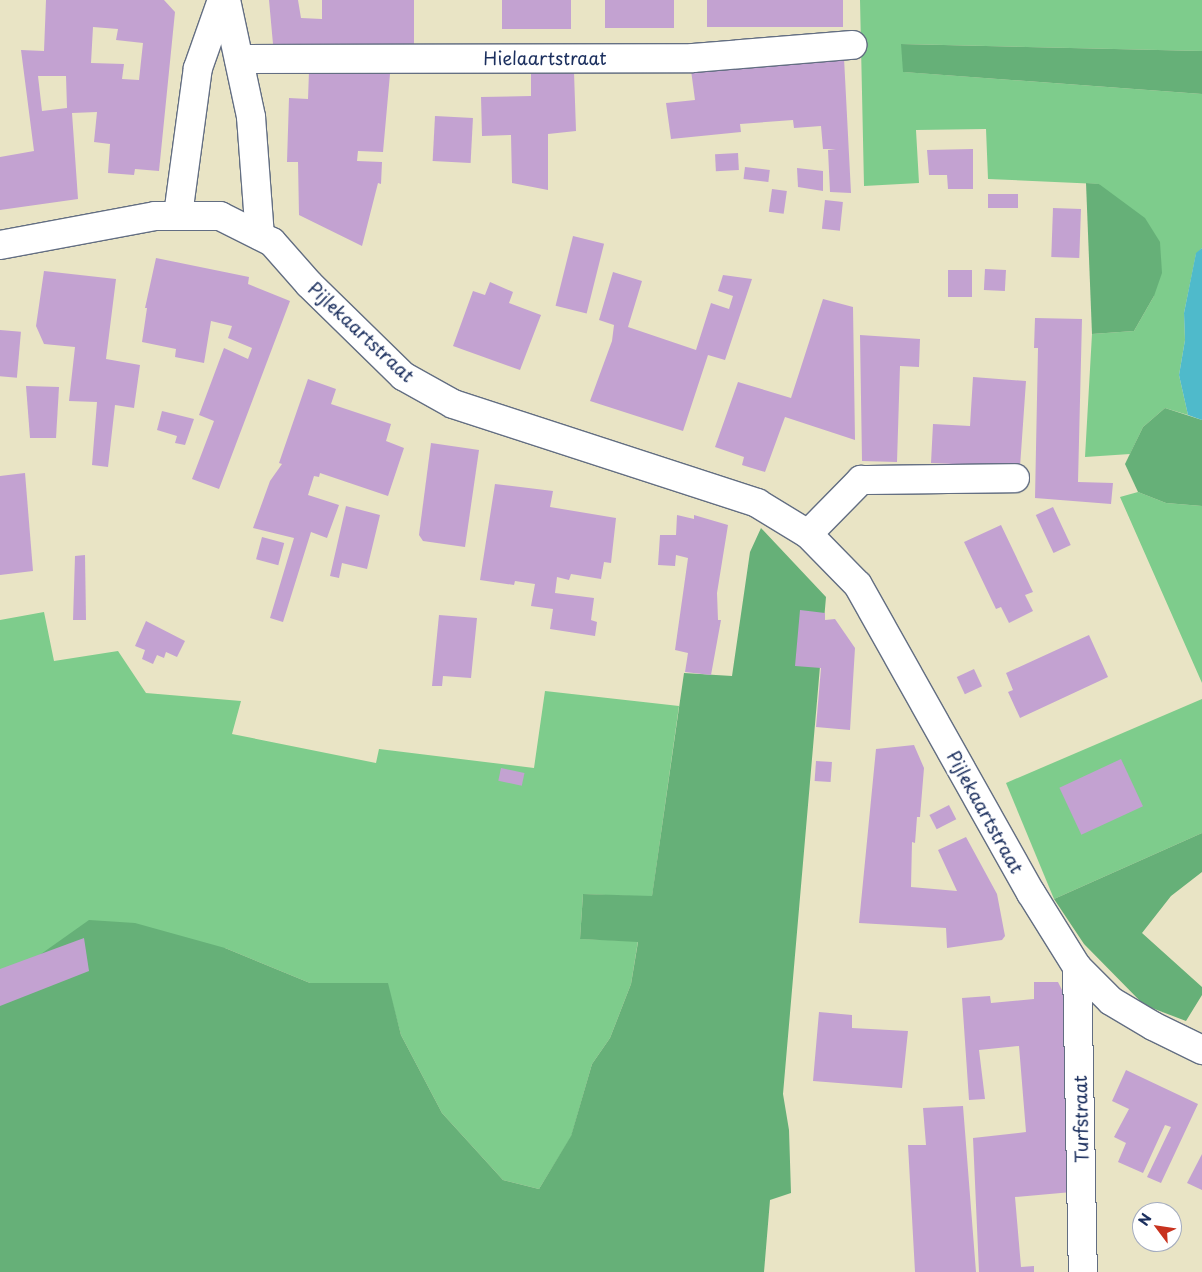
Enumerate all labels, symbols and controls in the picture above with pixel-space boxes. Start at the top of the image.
street label: Hielaartstraat [483,47,607,69]
street label: Pijlekaartstraat [304,277,418,387]
street label: Pijlekaartstraat [942,747,1028,877]
street label: Turfstraat [1069,1075,1093,1163]
north arrow [1132,1202,1182,1252]
text: N [1133,1209,1156,1230]

